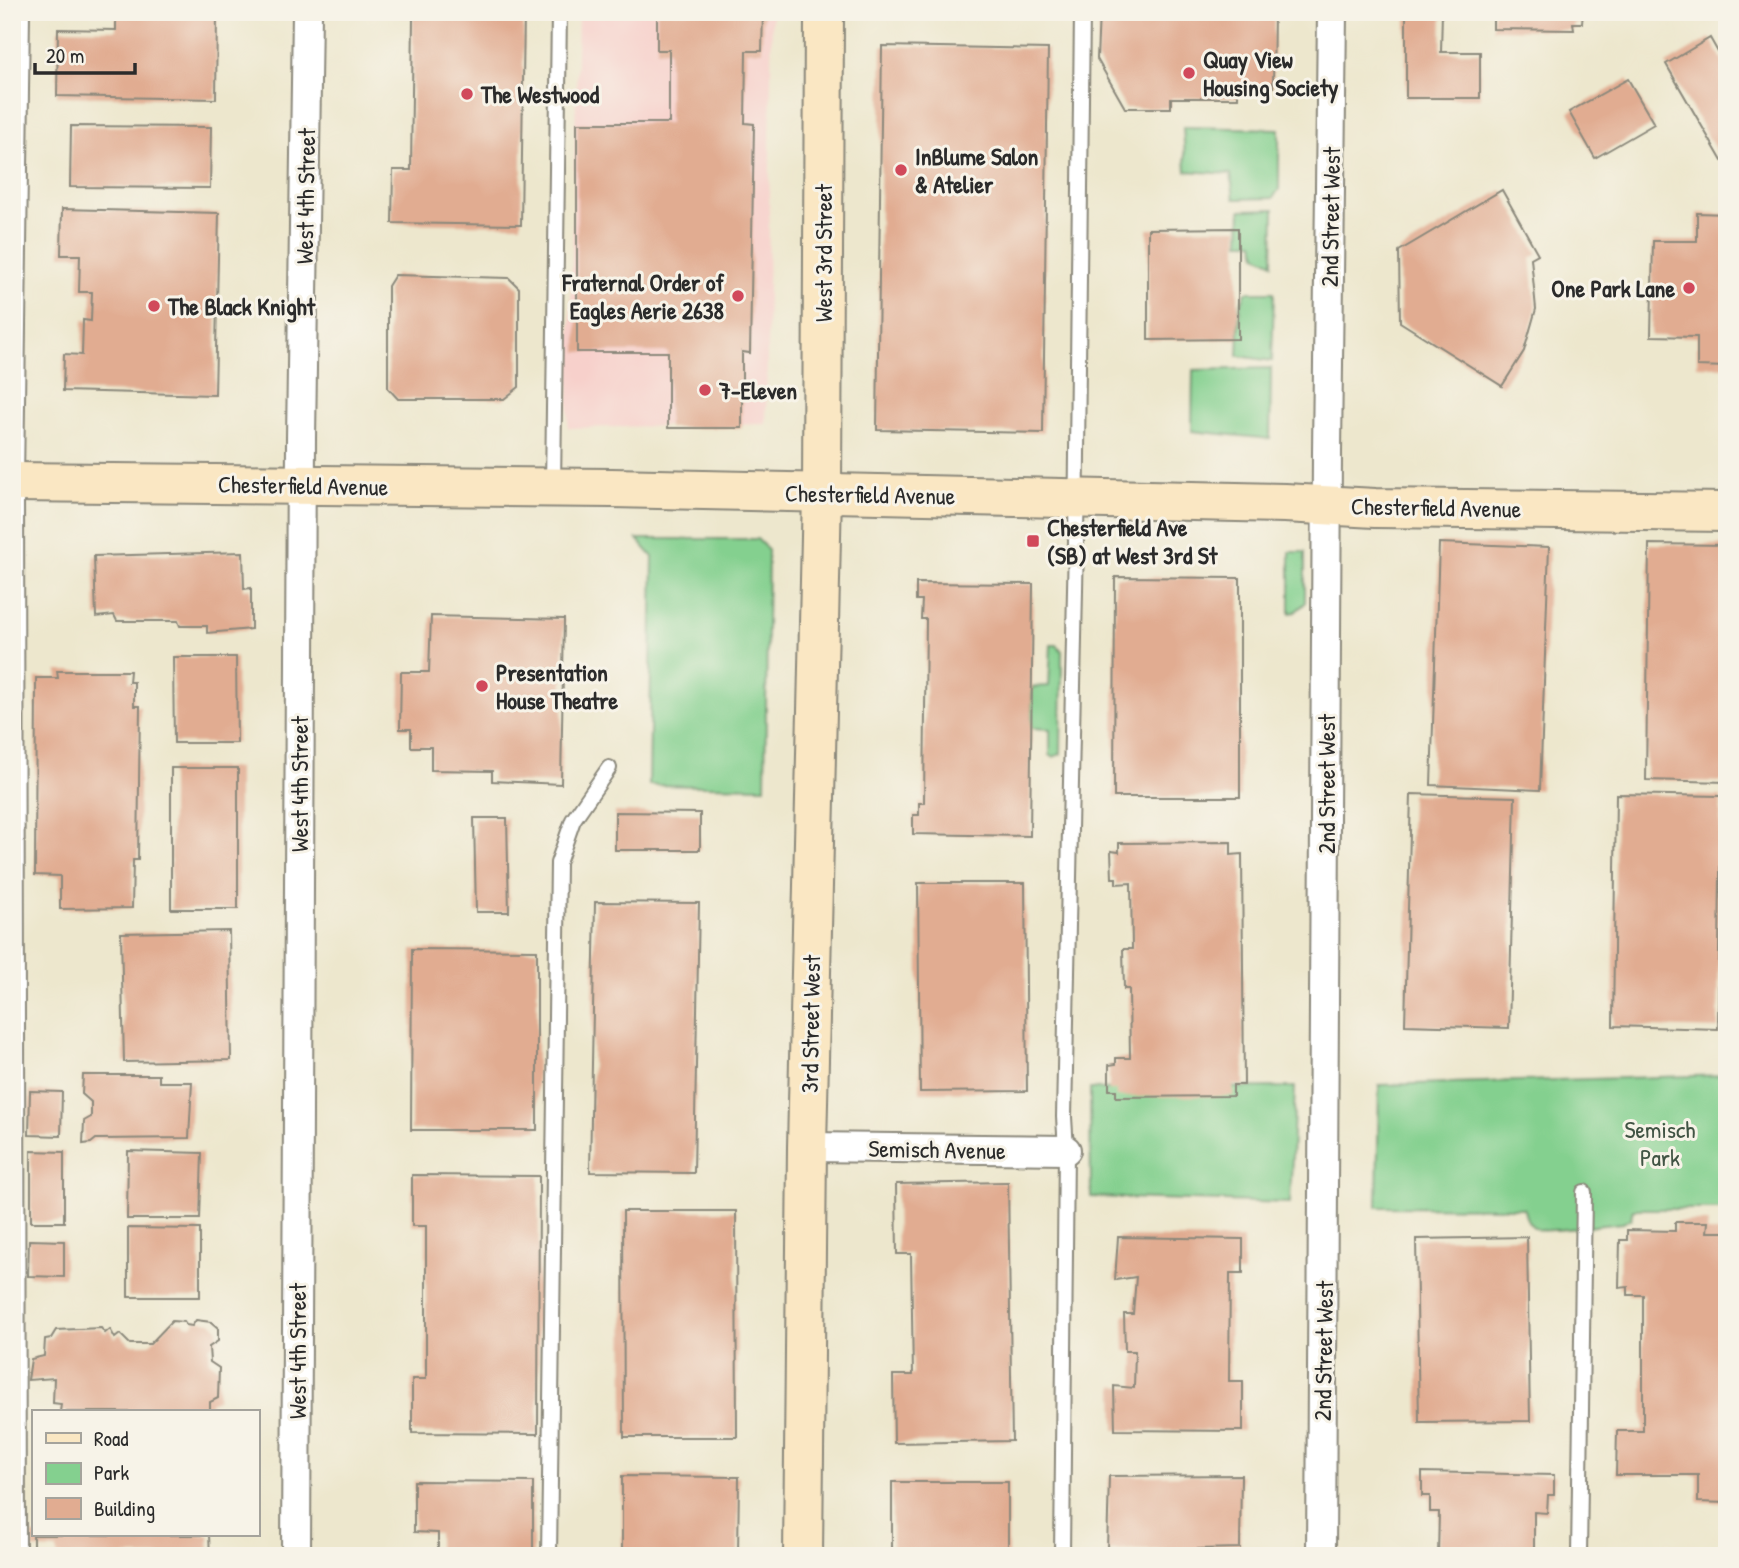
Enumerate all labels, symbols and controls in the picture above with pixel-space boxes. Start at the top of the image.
scale bar [35,32,135,76]
text: 20 m [46,41,84,70]
place label: Quay View Housing Society [1203,43,1339,104]
marker: Quay View Housing Society [1181,65,1197,81]
place label: The Westwood [480,78,600,110]
marker: The Westwood [459,86,475,102]
street label: West 4th Street [288,127,322,264]
place label: InBlume Salon & Atelier [915,140,1039,200]
street label: 2nd Street West [1313,146,1347,287]
marker: InBlume Salon & Atelier [893,162,909,178]
street label: West 3rd Street [807,183,839,322]
place label: Fraternal Order of Eagles Aerie 2638 [562,266,725,327]
place label: One Park Lane [1551,272,1675,304]
marker: One Park Lane [1681,280,1697,296]
marker: Fraternal Order of Eagles Aerie 2638 [730,288,746,304]
place label: The Black Knight [167,290,316,323]
marker: The Black Knight [146,298,162,314]
place label: 7-Eleven [718,374,797,406]
marker: 7-Eleven [697,382,713,398]
street label: Chesterfield Avenue [218,468,389,502]
street label: Chesterfield Avenue [785,477,956,511]
street label: Chesterfield Avenue [1351,490,1522,524]
place label: Chesterfield Ave (SB) at West 3rd St [1047,511,1218,571]
marker: Chesterfield Ave (SB) at West 3rd St [1025,533,1041,549]
place label: Presentation House Theatre [496,656,619,716]
marker: Presentation House Theatre [474,678,490,694]
street label: 2nd Street West [1310,713,1342,854]
street label: West 4th Street [283,715,315,852]
street label: 3rd Street West [793,954,827,1093]
park label: Semisch Park [1625,1113,1695,1173]
street label: Semisch Avenue [868,1132,1006,1166]
street label: 2nd Street West [1306,1280,1340,1421]
street label: West 4th Street [281,1282,313,1419]
legend [32,1410,259,1536]
text: Road [94,1424,128,1453]
text: Park [94,1458,129,1487]
text: Building [94,1494,155,1523]

